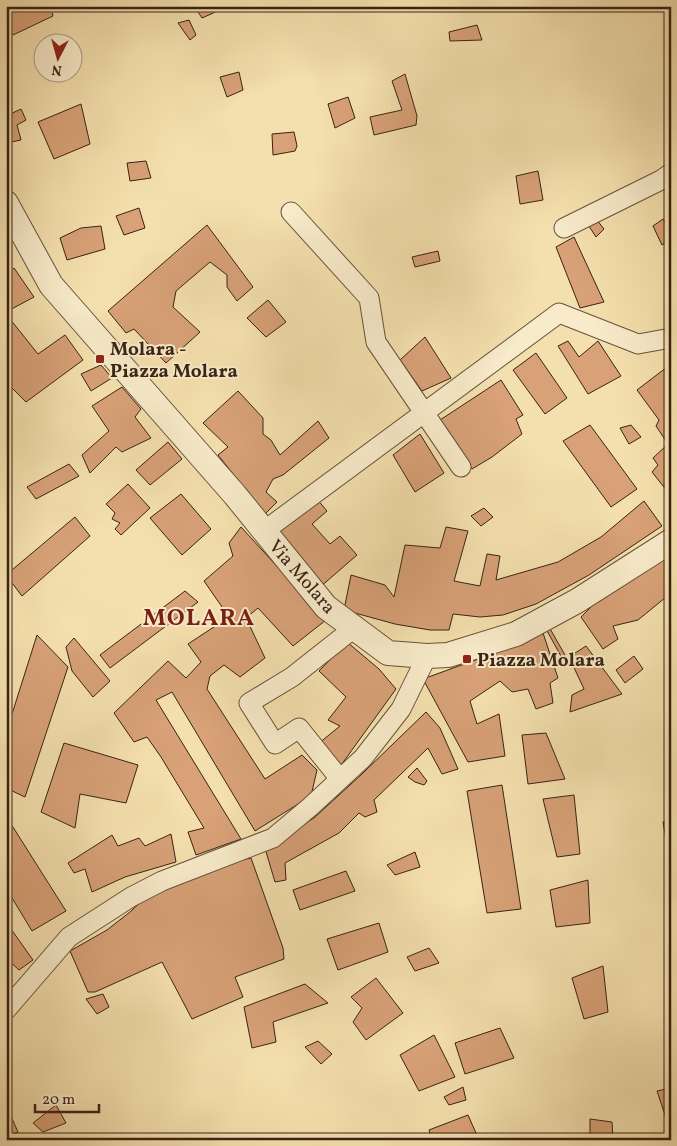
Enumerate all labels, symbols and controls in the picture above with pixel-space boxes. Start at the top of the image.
north arrow [32,32,82,82]
text: N [51,59,63,79]
place label: Molara - Piazza Molara [110,337,238,385]
marker: Molara - Piazza Molara [94,353,106,365]
street label: Via Molara [262,534,341,620]
district label: MOLARA [143,602,255,636]
place label: Piazza Molara [477,648,605,674]
marker: Piazza Molara [461,653,473,665]
scale bar [35,1081,99,1113]
text: 20 m [42,1090,75,1111]

